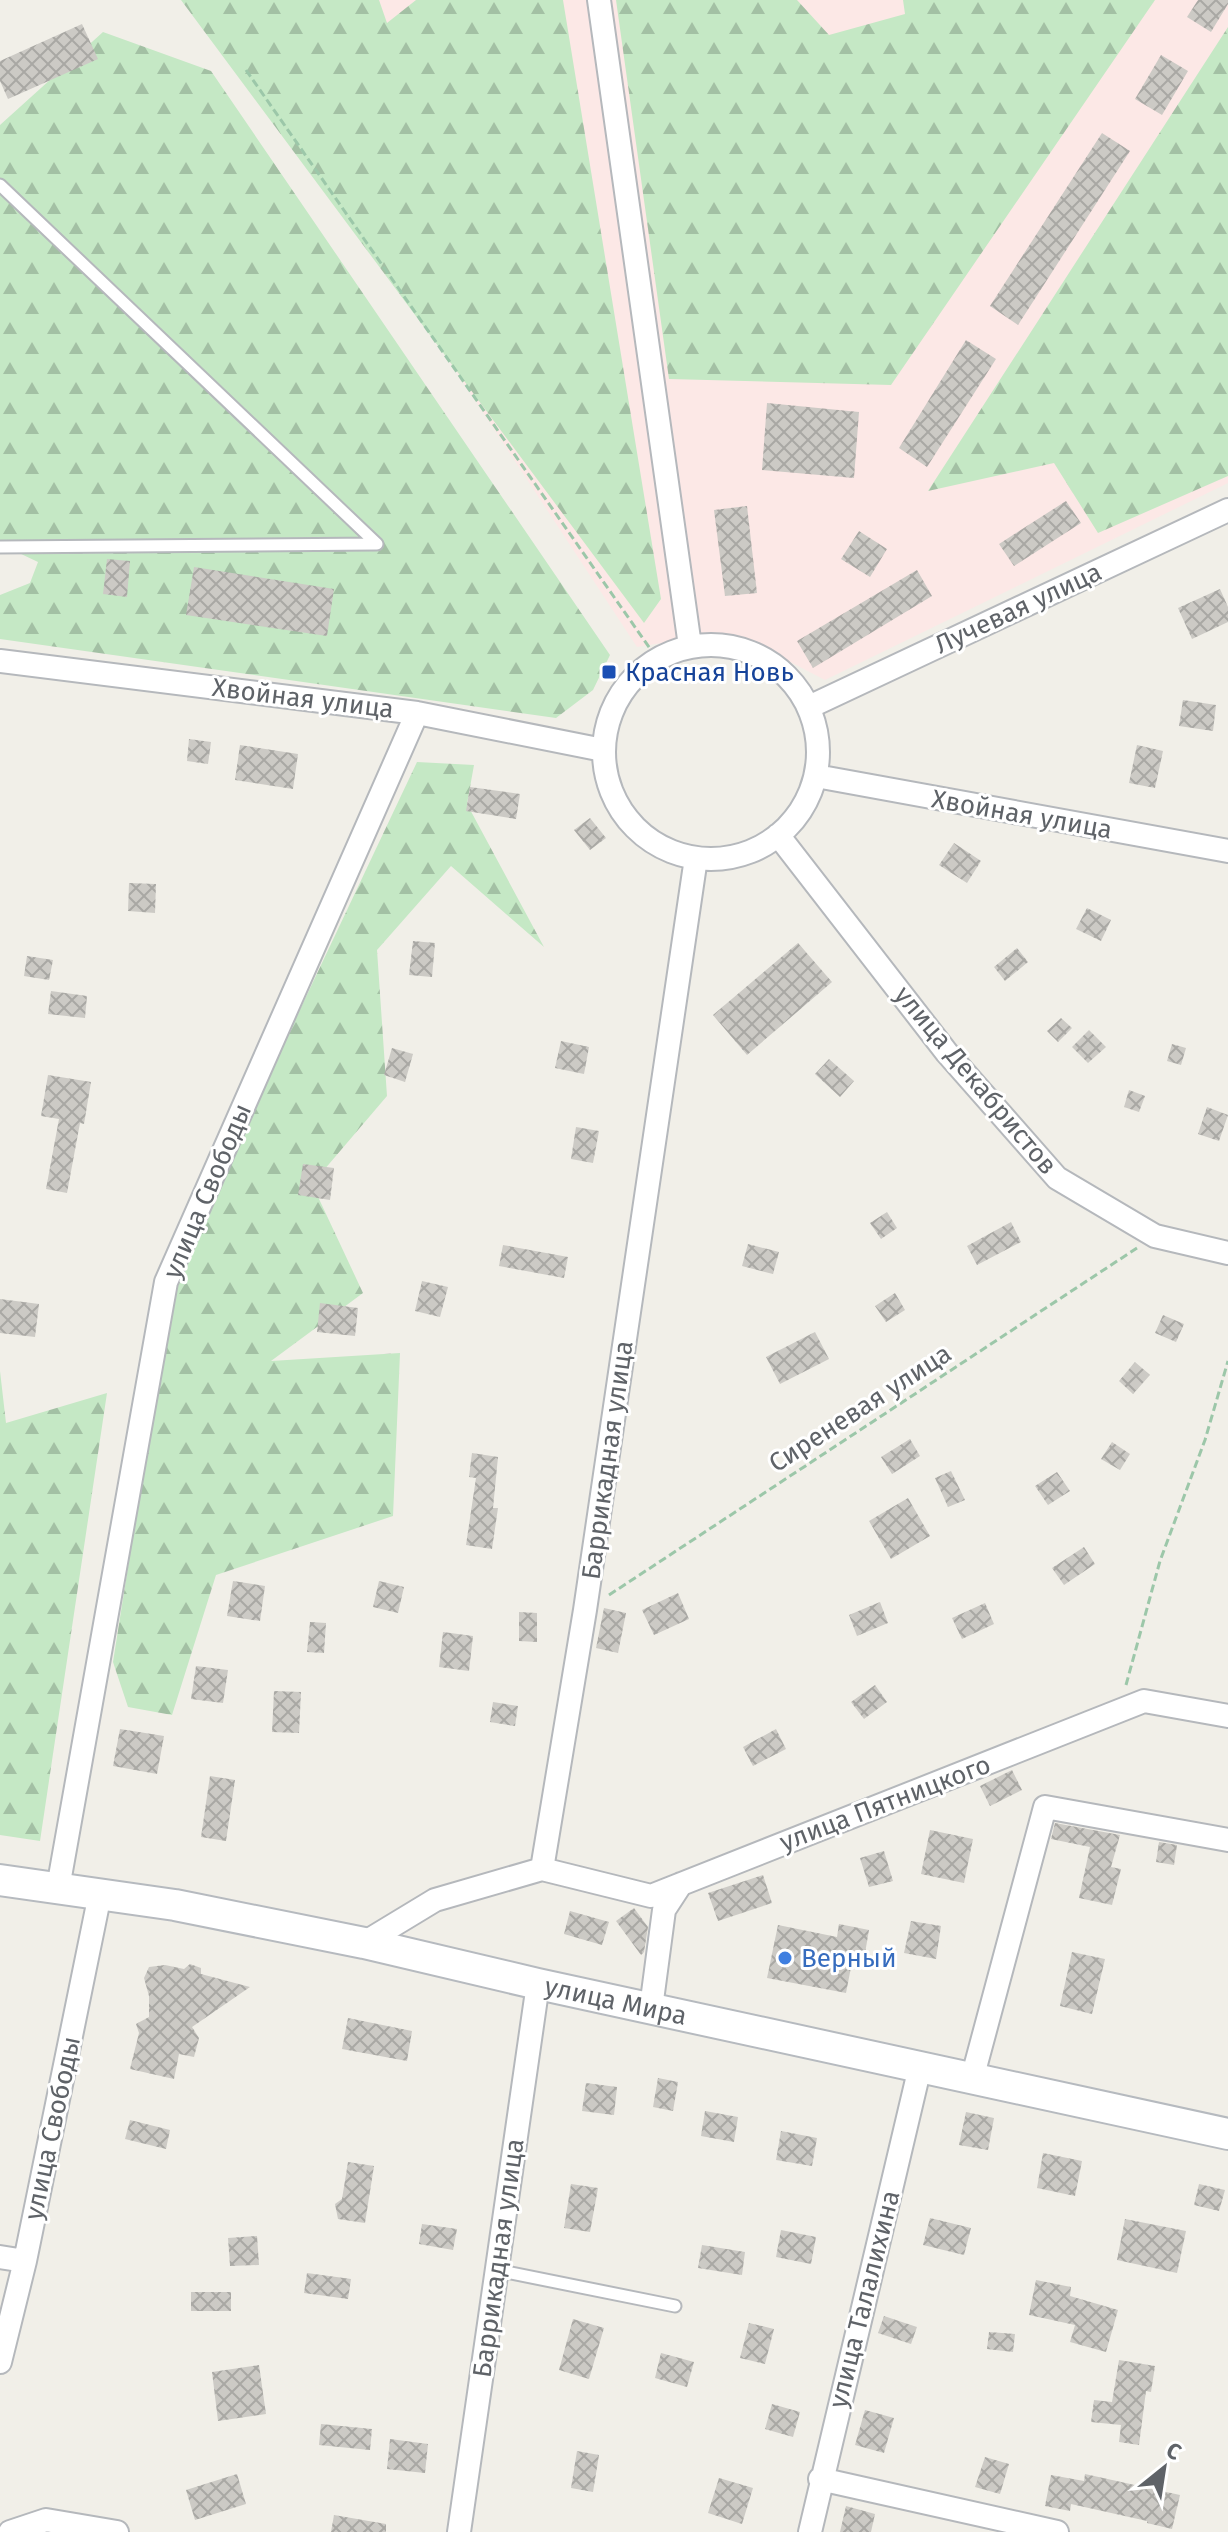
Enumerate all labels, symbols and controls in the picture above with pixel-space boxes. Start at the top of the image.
street label: Лучевая улица [930,556,1107,661]
place label: Красная Новь [625,657,794,688]
marker: Красная Новь [600,663,618,681]
street label: Хвойная улица [210,672,395,725]
street label: Хвойная улица [929,783,1115,846]
street label: улица Декабристов [888,980,1063,1181]
street label: улица Свободы [157,1099,258,1283]
street label: Сиреневая улица [763,1338,957,1479]
street label: Баррикадная улица [575,1339,640,1581]
street label: улица Пятницкого [775,1749,995,1858]
place label: Верный [801,1943,897,1974]
marker: Верный [776,1949,794,1967]
street label: улица Мира [542,1971,690,2032]
street label: улица Свободы [18,2034,87,2223]
street label: Баррикадная улица [466,2137,531,2379]
street label: улица Талалихина [822,2187,907,2411]
north arrow [1124,2428,1204,2508]
text: С [1162,2436,1186,2466]

